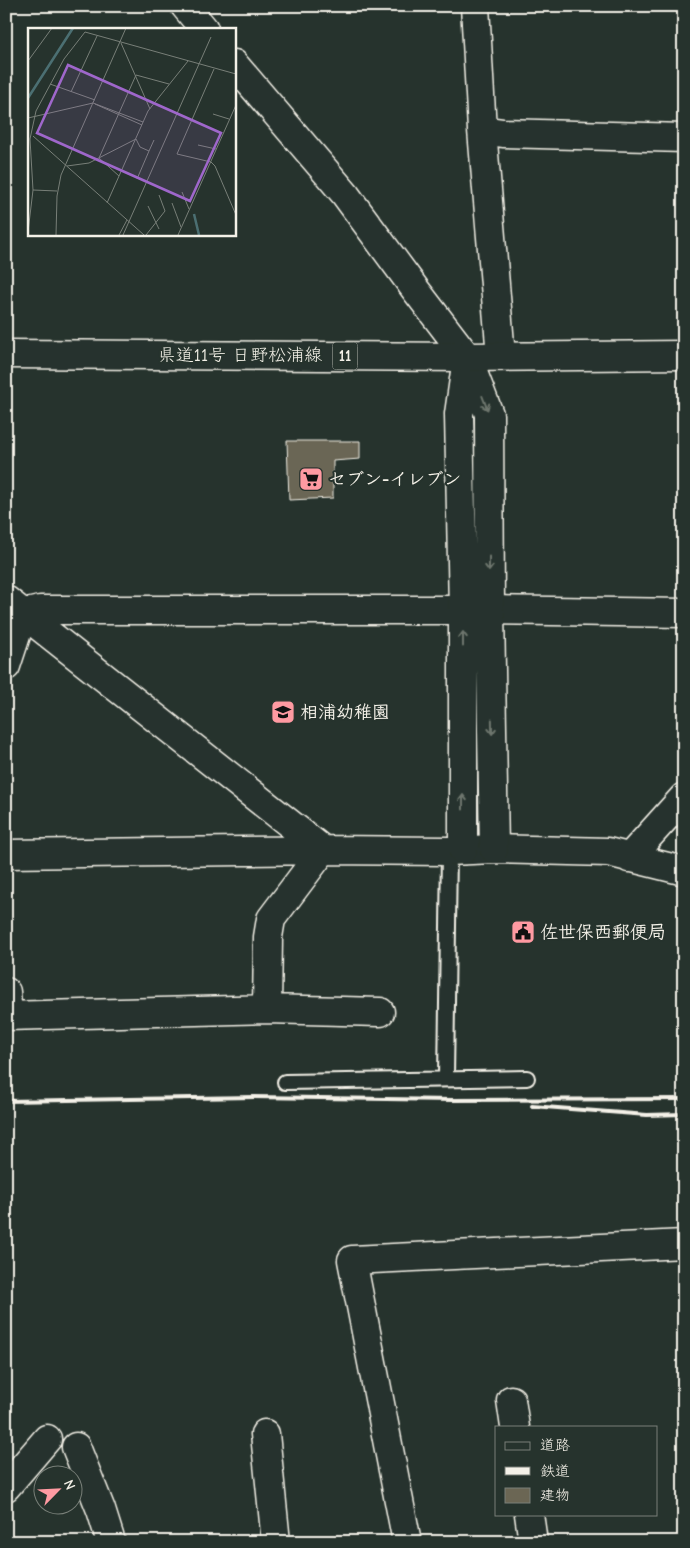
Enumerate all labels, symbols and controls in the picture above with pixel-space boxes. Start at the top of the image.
inset map [28,28,235,235]
road number: 11 [332,342,358,370]
street label: 県道11号 日野松浦線 [158,345,322,366]
one-way arrow [481,395,490,410]
supermarket icon: セブン-イレブン [298,466,324,492]
place label: セブン-イレブン [328,469,461,490]
one-way arrow [485,556,494,572]
one-way arrow [458,631,468,648]
school or university icon: 相浦幼稚園 [270,699,296,725]
place label: 相浦幼稚園 [300,702,390,723]
one-way arrow [487,718,497,734]
one-way arrow [458,794,468,810]
public building icon: 佐世保西郵便局 [510,919,536,945]
place label: 佐世保西郵便局 [540,922,666,943]
legend [495,1426,658,1516]
text: 道路 [540,1436,570,1454]
text: 鉄道 [540,1462,570,1480]
north arrow [32,1466,82,1516]
text: N [60,1477,79,1493]
text: 建物 [540,1486,570,1504]

